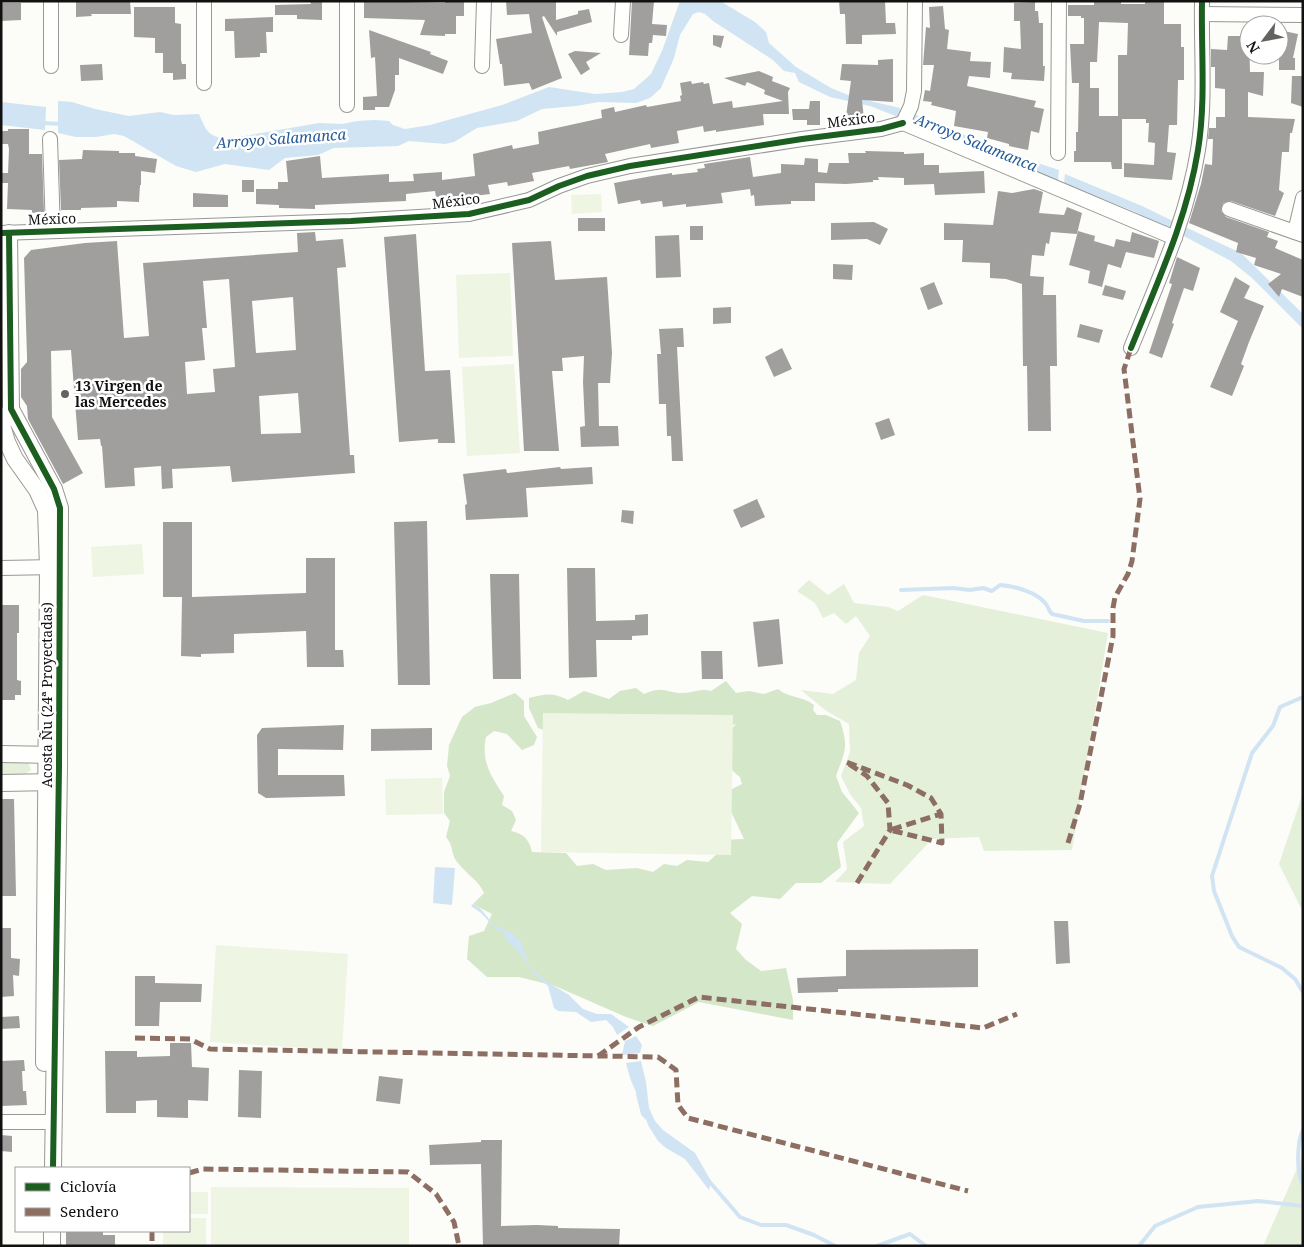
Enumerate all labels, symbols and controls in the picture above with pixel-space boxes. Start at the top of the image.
north arrow [1239,15,1289,65]
text: N [1242,37,1264,57]
street label: México [826,107,876,132]
water label: Arroyo Salamanca [911,108,1041,176]
water label: Arroyo Salamanca [214,123,347,153]
street label: México [431,188,481,213]
street label: México [28,208,76,229]
place label: 13 Virgen de las Mercedes [75,376,167,411]
marker: 13 Virgen de las Mercedes [59,388,71,400]
street label: Acosta Ñu (24ª Proyectadas) [37,602,56,788]
legend [15,1167,190,1232]
text: Ciclovía [60,1176,117,1196]
text: Sendero [60,1201,119,1221]

